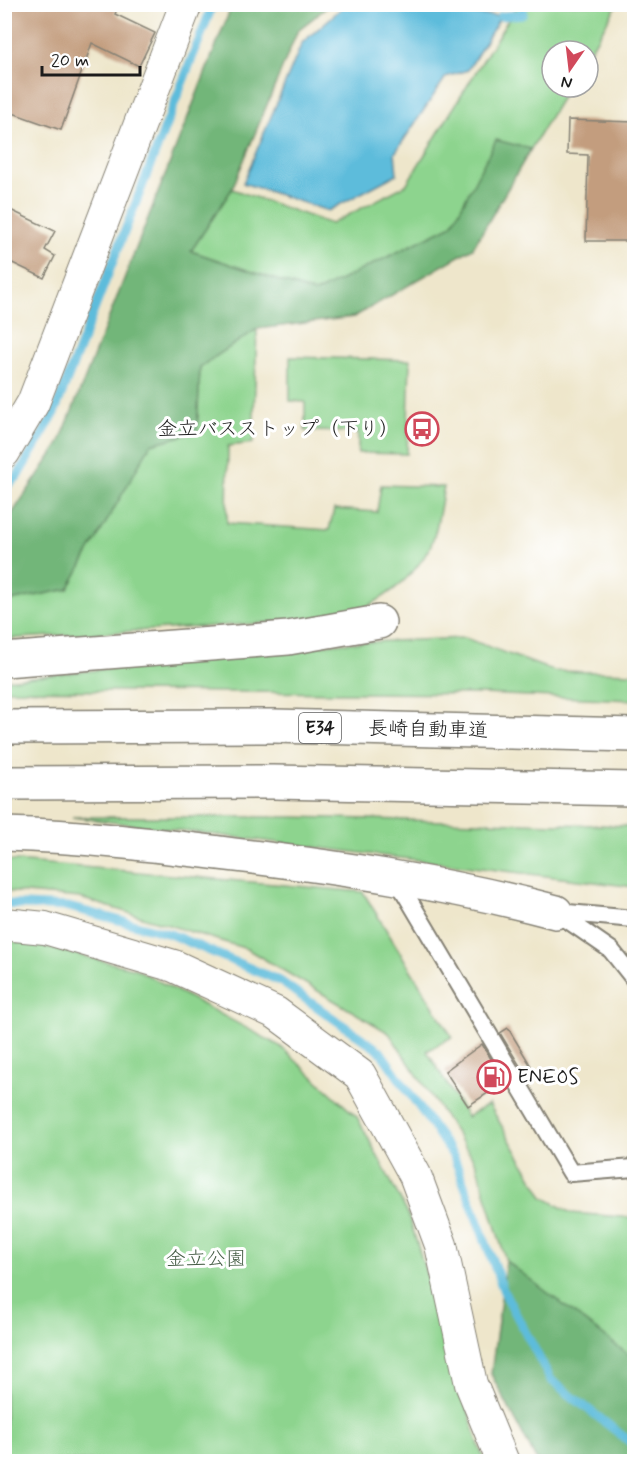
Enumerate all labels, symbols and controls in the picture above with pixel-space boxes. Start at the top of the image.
scale bar [42,39,140,77]
north arrow [540,39,600,99]
text: 20 m [51,49,89,73]
text: N [559,71,574,94]
bus stop icon: 金立バスストップ（下り） [404,411,440,447]
place label: 金立バスストップ（下り） [157,416,399,443]
road number: E34 [299,713,341,743]
street label: 長崎自動車道 [368,715,488,745]
fuel station icon: ENEOS [476,1059,512,1095]
place label: ENEOS [517,1064,579,1091]
park label: 金立公園 [166,1246,246,1273]

